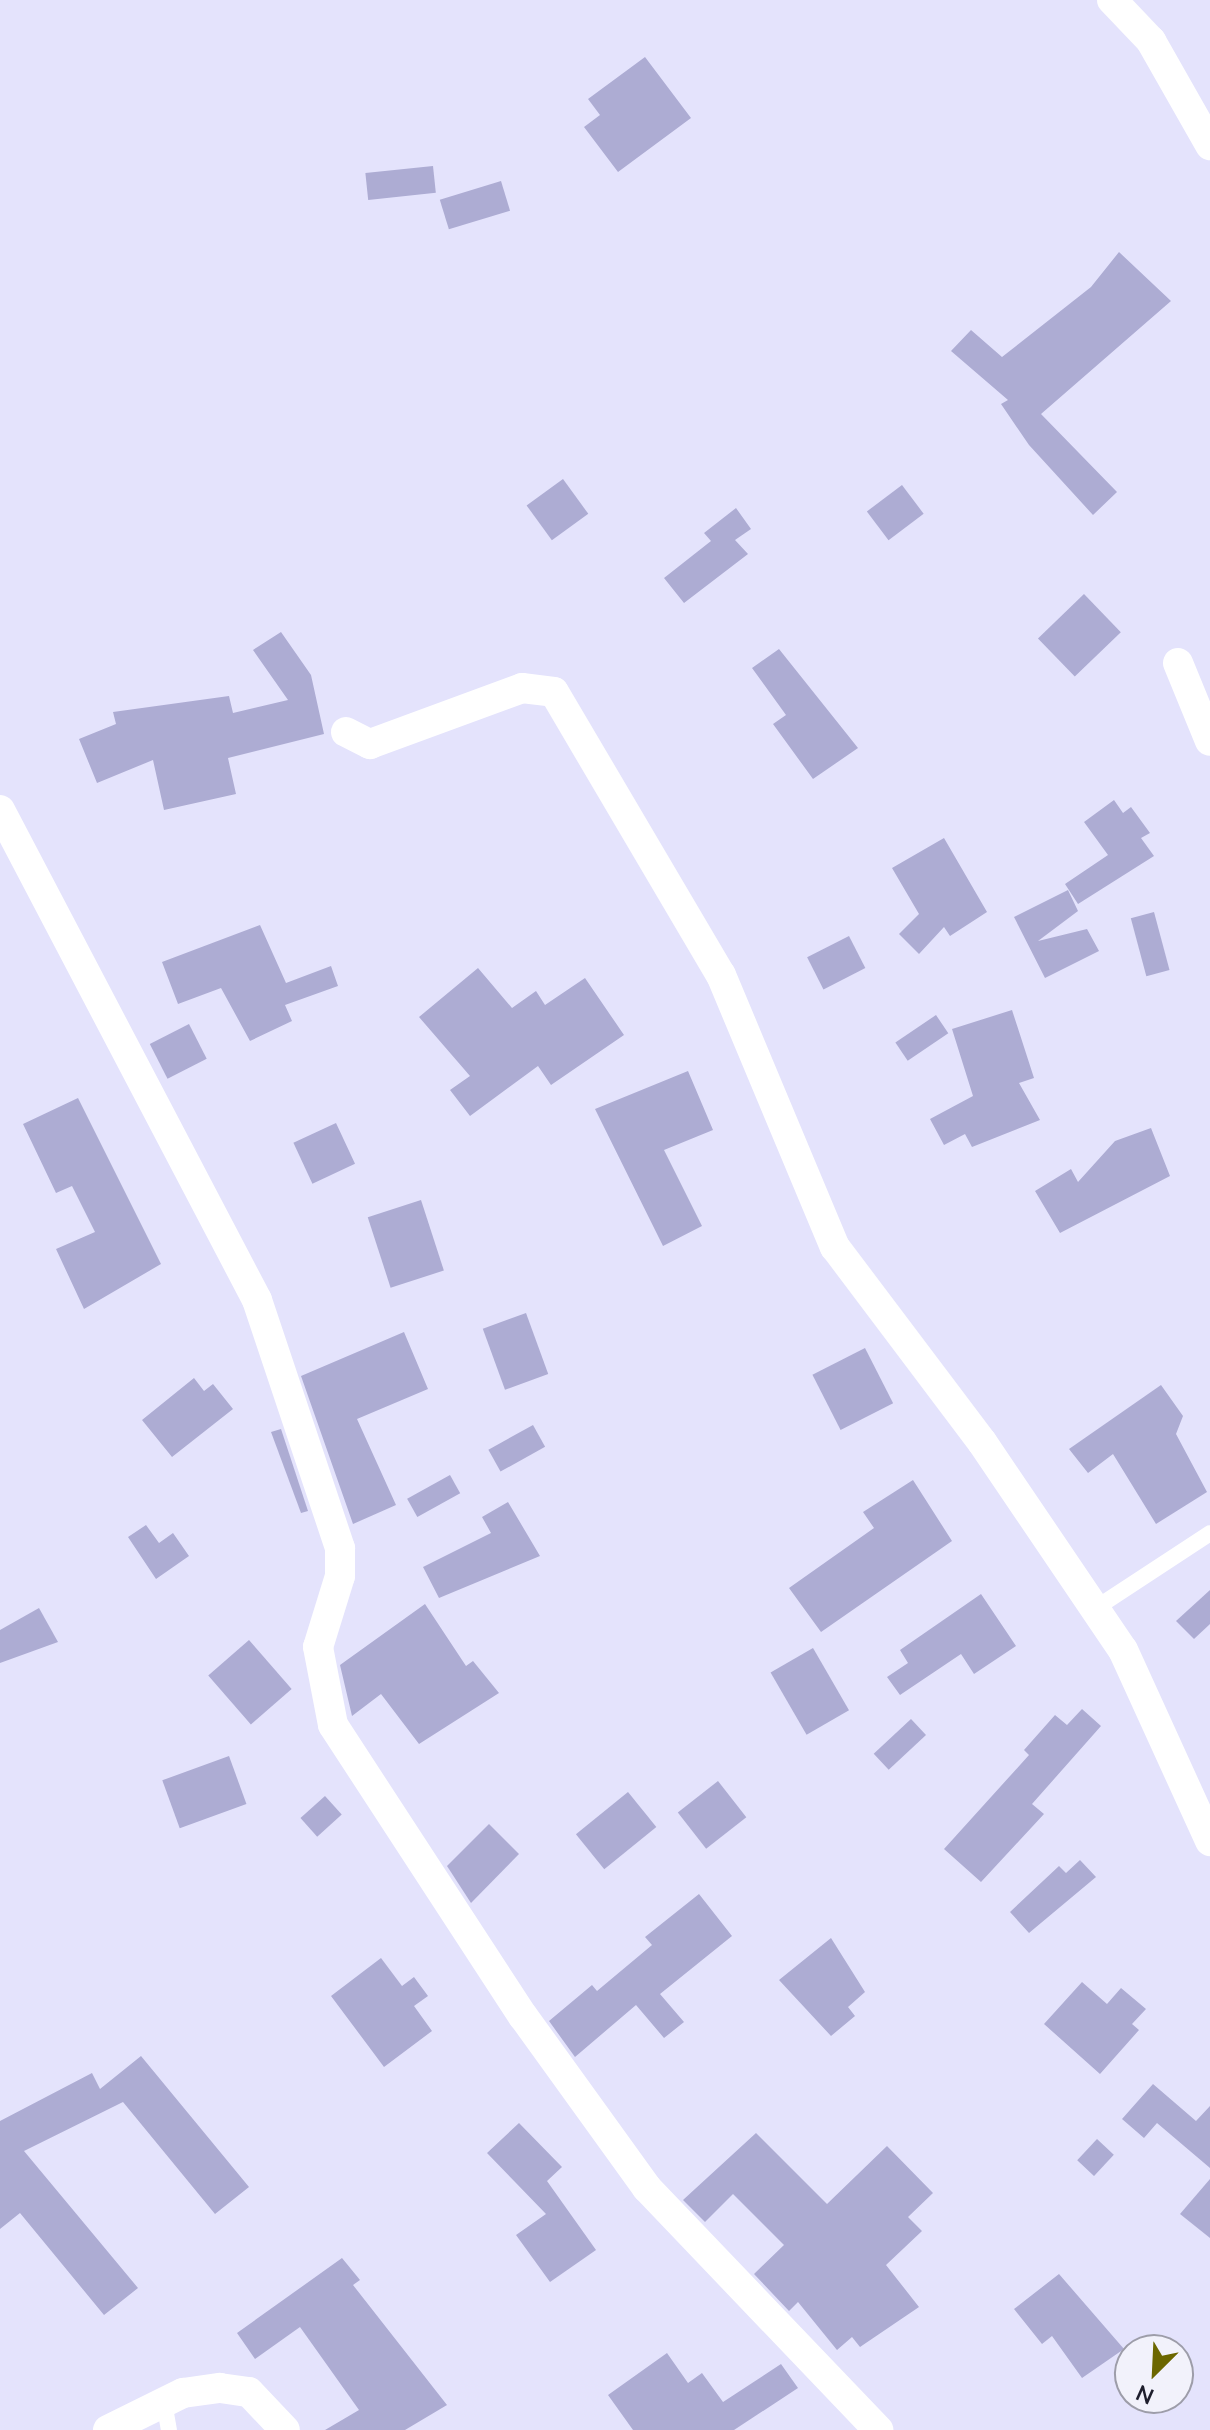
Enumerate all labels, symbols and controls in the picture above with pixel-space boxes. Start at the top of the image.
north arrow [1114,2334,1194,2414]
text: N [1131,2377,1159,2411]

